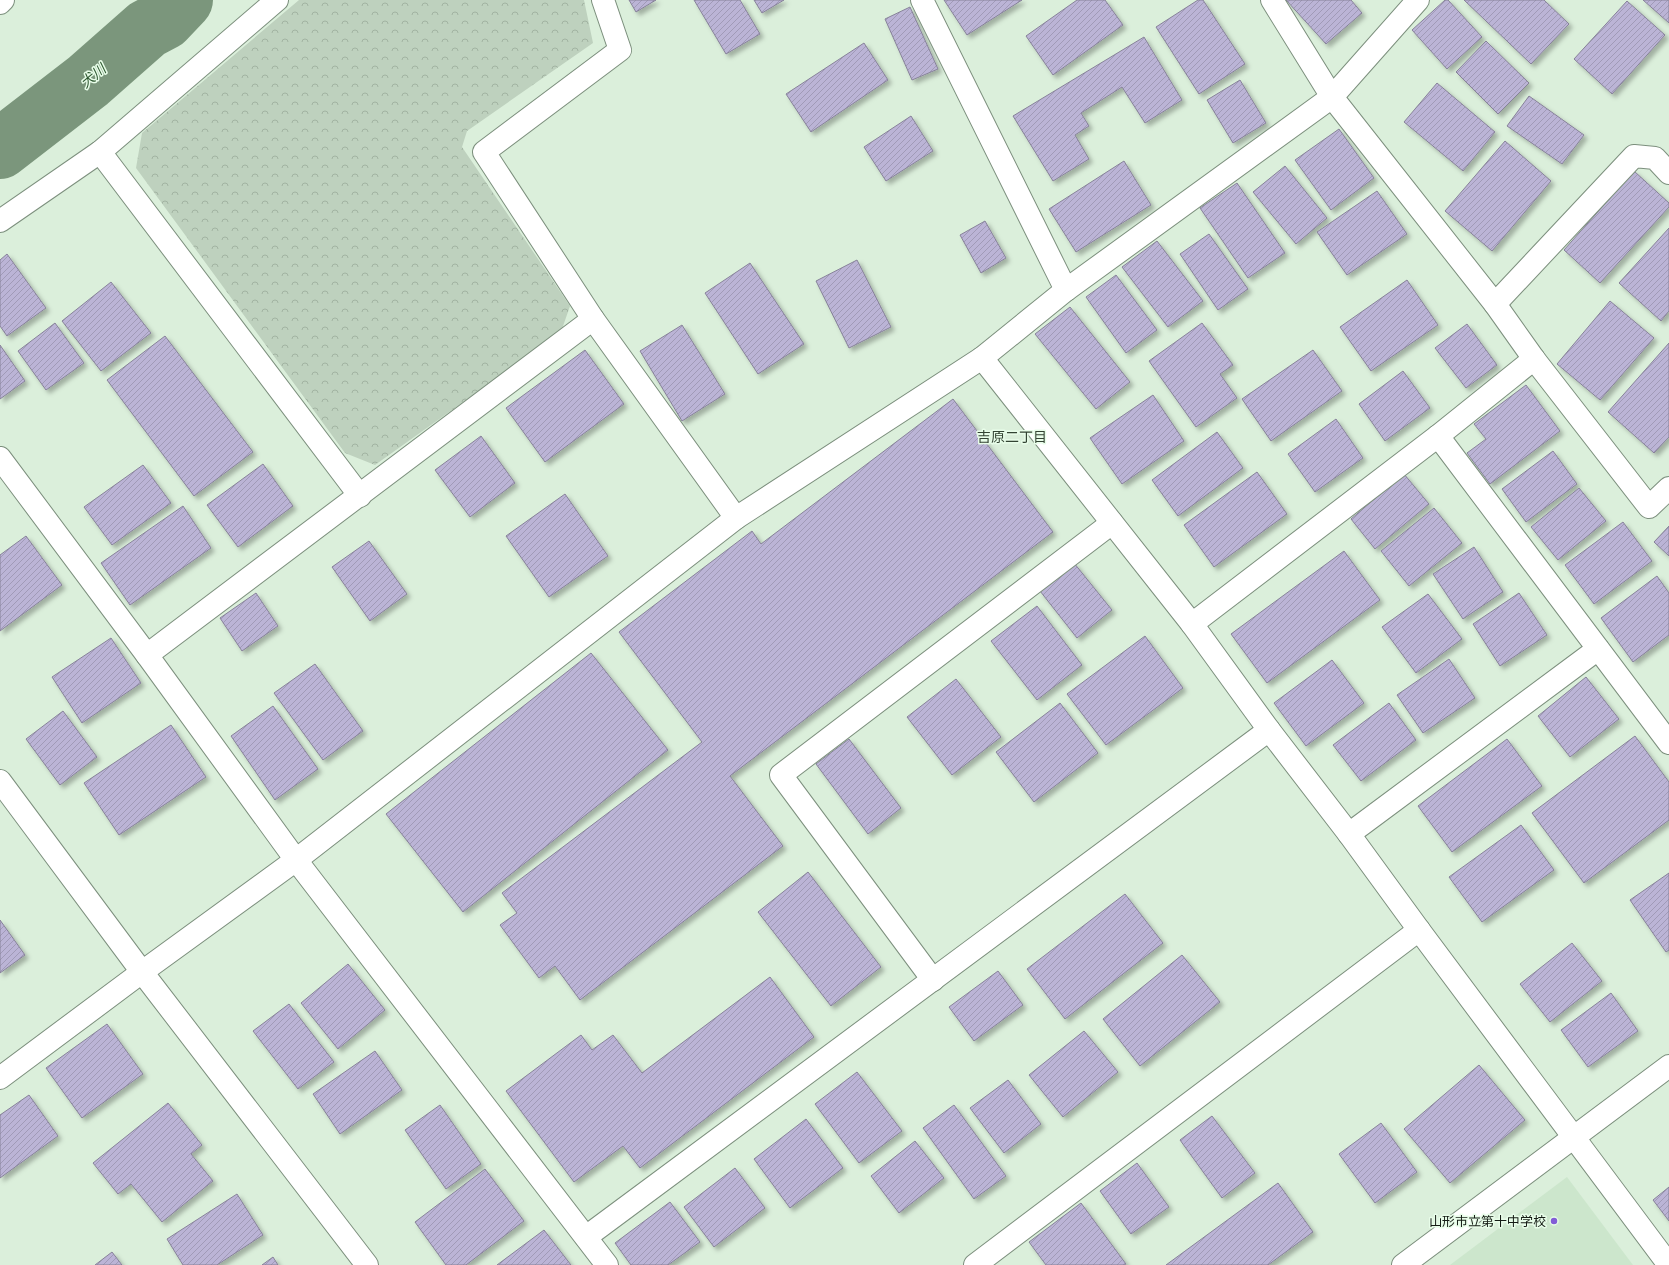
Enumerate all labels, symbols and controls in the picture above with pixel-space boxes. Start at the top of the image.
water label: 犬川 [76,59,111,92]
district label: 吉原二丁目 [977,428,1047,446]
place label: 山形市立第十中学校 [1429,1213,1546,1230]
marker: 山形市立第十中学校 [1549,1216,1559,1226]

